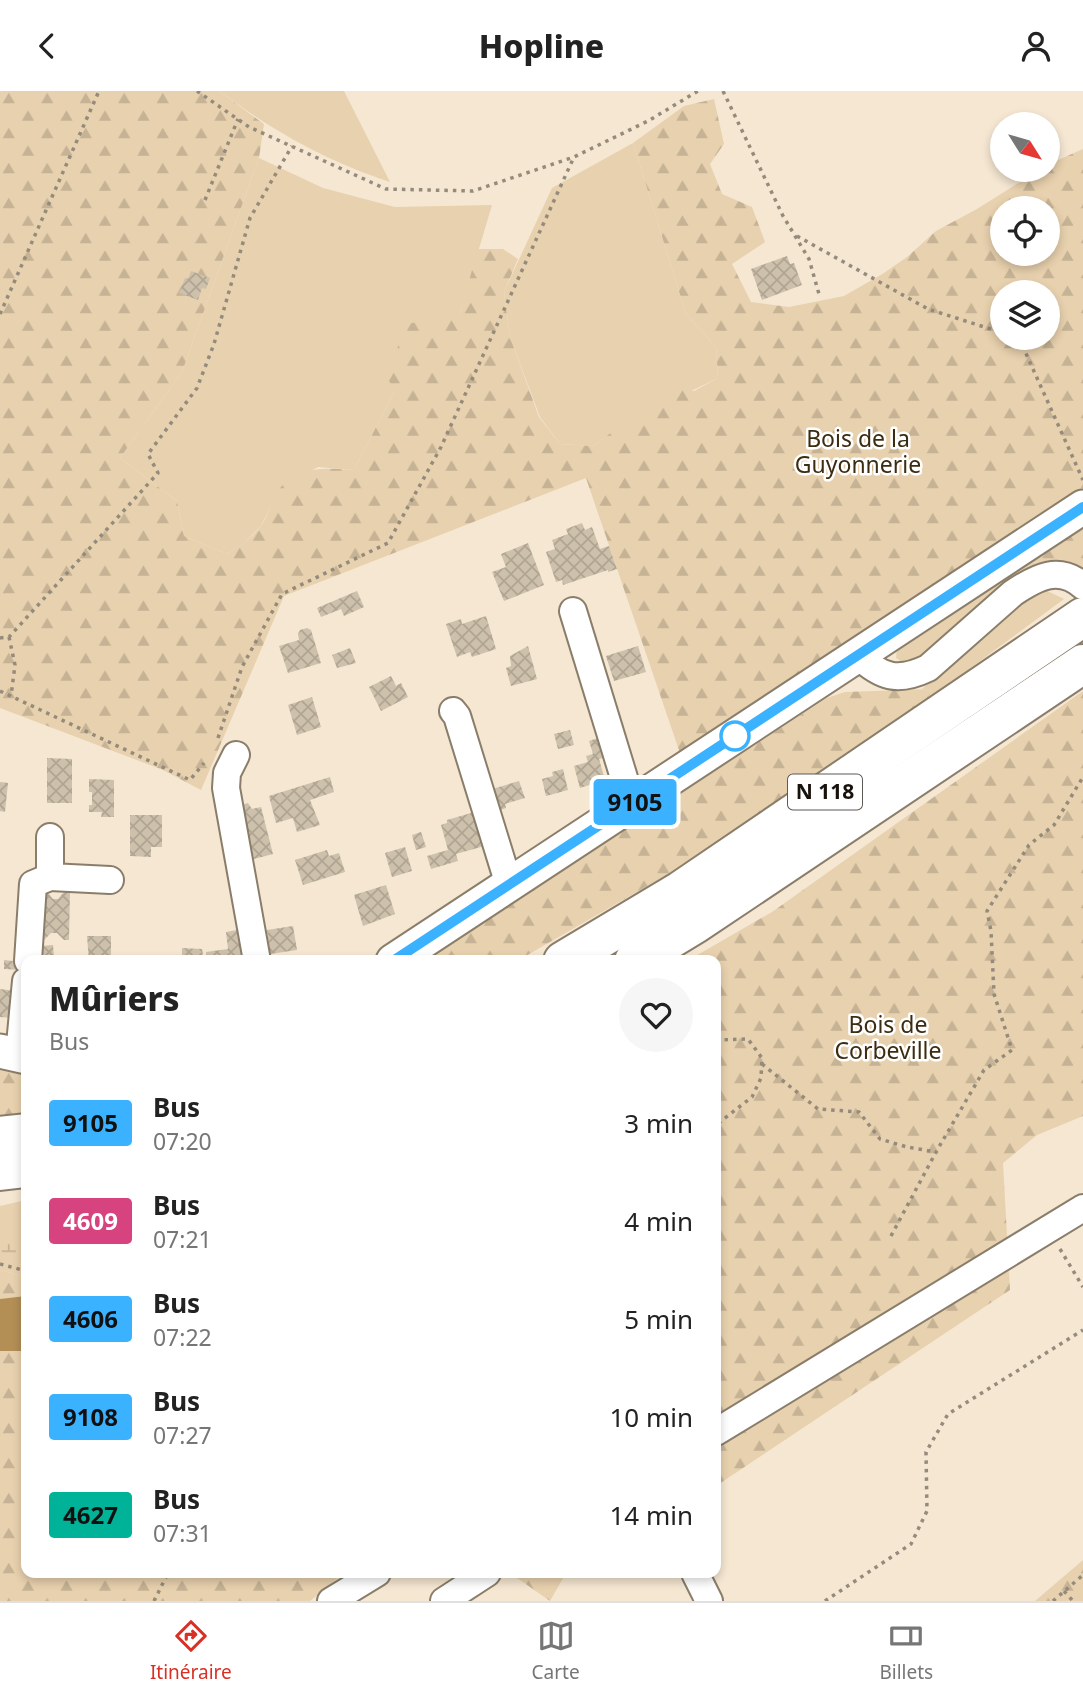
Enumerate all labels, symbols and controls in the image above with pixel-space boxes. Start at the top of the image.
text: Hopline [479,24,604,67]
icon: back [28,27,66,65]
icon: person [1017,27,1055,65]
north arrow [990,112,1060,182]
map controls [990,112,1060,350]
button: locate [990,196,1060,266]
button: layers [990,280,1060,350]
park label: Bois de la Guyonnerie [795,422,921,480]
unlabelled marker [720,721,750,751]
road number: N 118 [788,775,862,809]
line badge: 9105 [586,779,684,825]
text: 9105 [608,785,662,818]
text: Mûriers [49,976,179,1021]
button: heart [619,978,693,1052]
park label: Bois de Corbeville [834,1008,942,1066]
text: Bus [49,1025,89,1057]
text: Bus [153,1089,200,1125]
text: 3 min [624,1105,693,1141]
text: 9105 [63,1106,118,1139]
text: 07:20 [153,1125,212,1157]
text: Bus [153,1187,200,1223]
text: 4 min [624,1203,693,1239]
text: 4609 [63,1204,118,1237]
text: 07:21 [153,1223,212,1255]
text: Bus [153,1285,200,1321]
text: 5 min [624,1301,693,1337]
text: 4606 [63,1302,118,1335]
text: 07:22 [153,1321,212,1353]
text: Bus [153,1383,200,1419]
text: 10 min [609,1399,693,1435]
text: 9108 [63,1400,118,1433]
text: 07:27 [153,1419,212,1451]
text: Bus [153,1481,200,1517]
text: 14 min [609,1497,693,1533]
text: 4627 [63,1498,118,1531]
text: 07:31 [153,1517,212,1549]
tab: Itinéraire [150,1617,232,1685]
tab: Carte [532,1617,580,1685]
tab: Billets [879,1617,933,1685]

